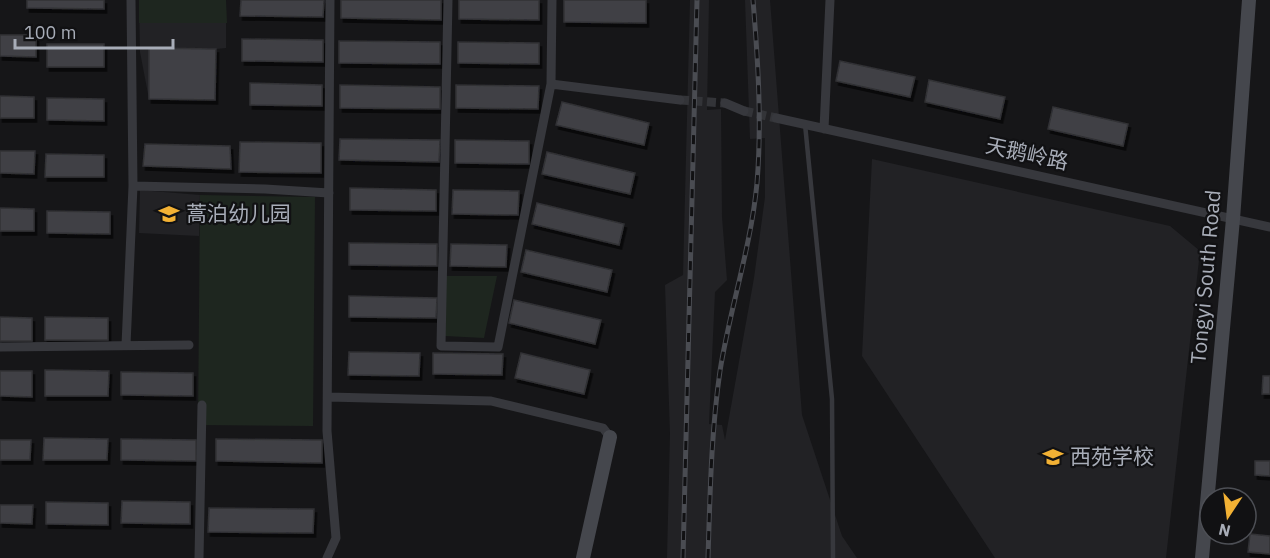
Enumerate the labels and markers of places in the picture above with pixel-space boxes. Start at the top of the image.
place label: 蒿泊幼儿园 [186,199,291,227]
school or university icon: 蒿泊幼儿园 [157,202,181,226]
place label: 西苑学校 [1070,442,1154,470]
school or university icon: 西苑学校 [1041,445,1065,469]

